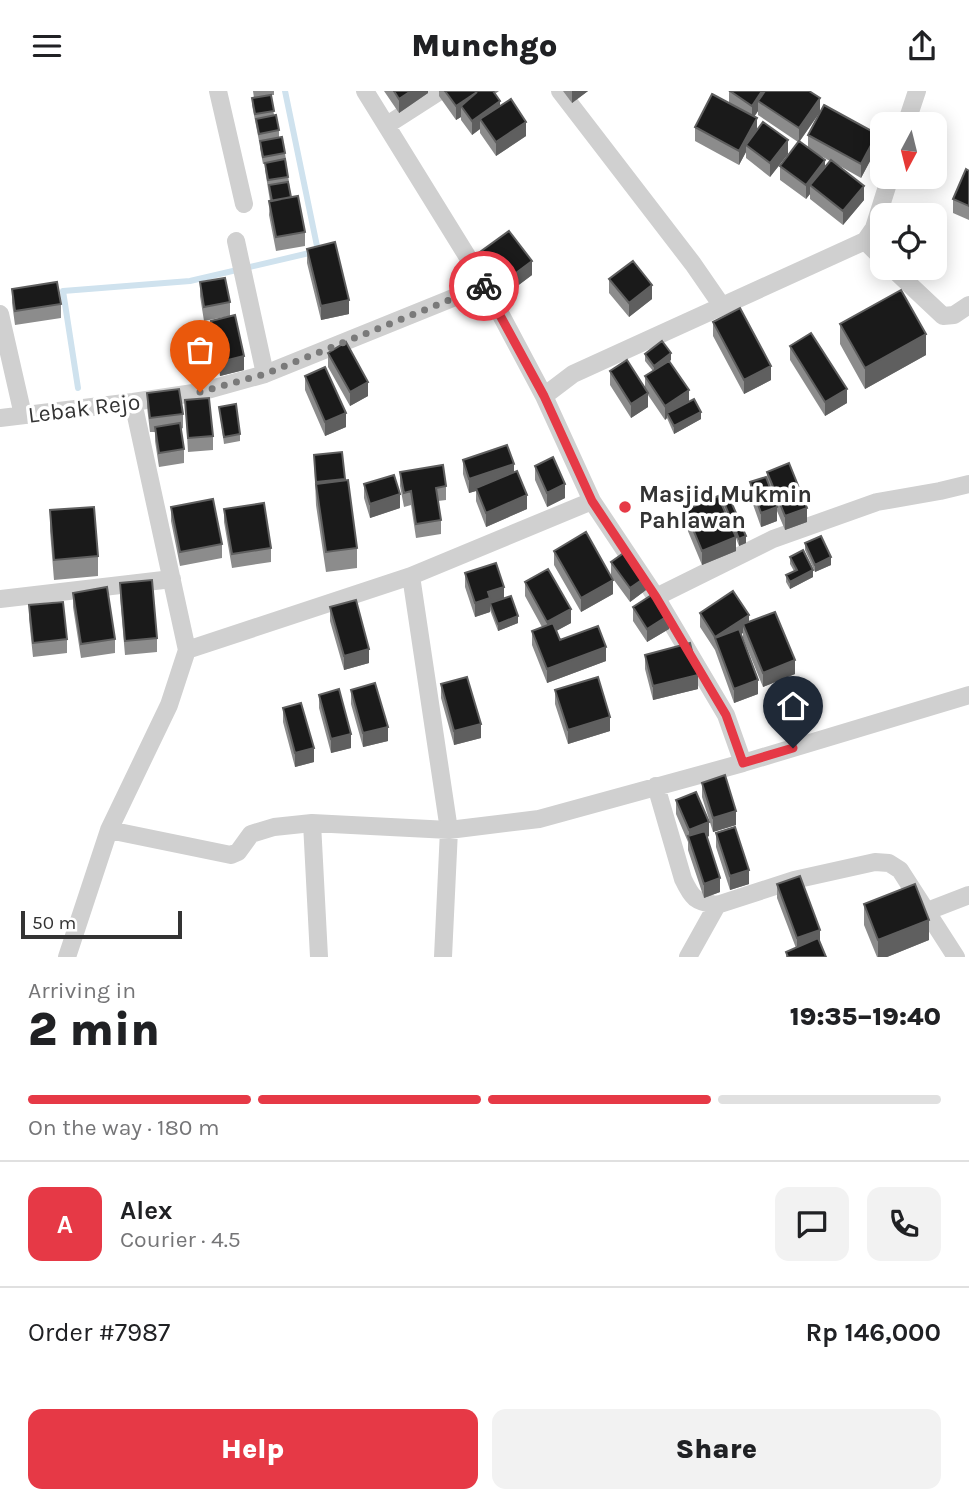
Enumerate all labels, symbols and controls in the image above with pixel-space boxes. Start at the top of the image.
icon: menu [28,27,66,65]
text: Munchgo [411,27,558,64]
icon: share [903,27,941,65]
north arrow [870,112,947,189]
map controls [870,112,947,280]
button: locate [870,203,947,280]
courier [449,251,519,321]
icon: bike [465,267,503,305]
pin [170,320,230,392]
icon: bag [181,331,219,369]
street label: Lebak Rejo [26,388,142,429]
place label: Masjid Mukmin Pahlawan [639,481,812,534]
marker: Masjid Mukmin Pahlawan [617,499,633,515]
pin [763,676,823,748]
icon: home [774,687,812,725]
scale bar [21,908,182,940]
text: 50 m [32,912,76,934]
text: Arriving in [28,977,136,1004]
text: 19:35–19:40 [790,1001,941,1032]
text: 2 min [28,1003,160,1057]
text: On the way · 180 m [28,1114,219,1141]
button: chat [775,1187,849,1261]
button: phone [867,1187,941,1261]
text: Alex [120,1195,172,1226]
text: A [57,1209,73,1240]
text: Courier · 4.5 [120,1226,241,1253]
text: Order #7987 [28,1317,170,1348]
text: Rp 146,000 [805,1317,941,1348]
button: Help [28,1409,478,1489]
button: Share [492,1409,941,1489]

